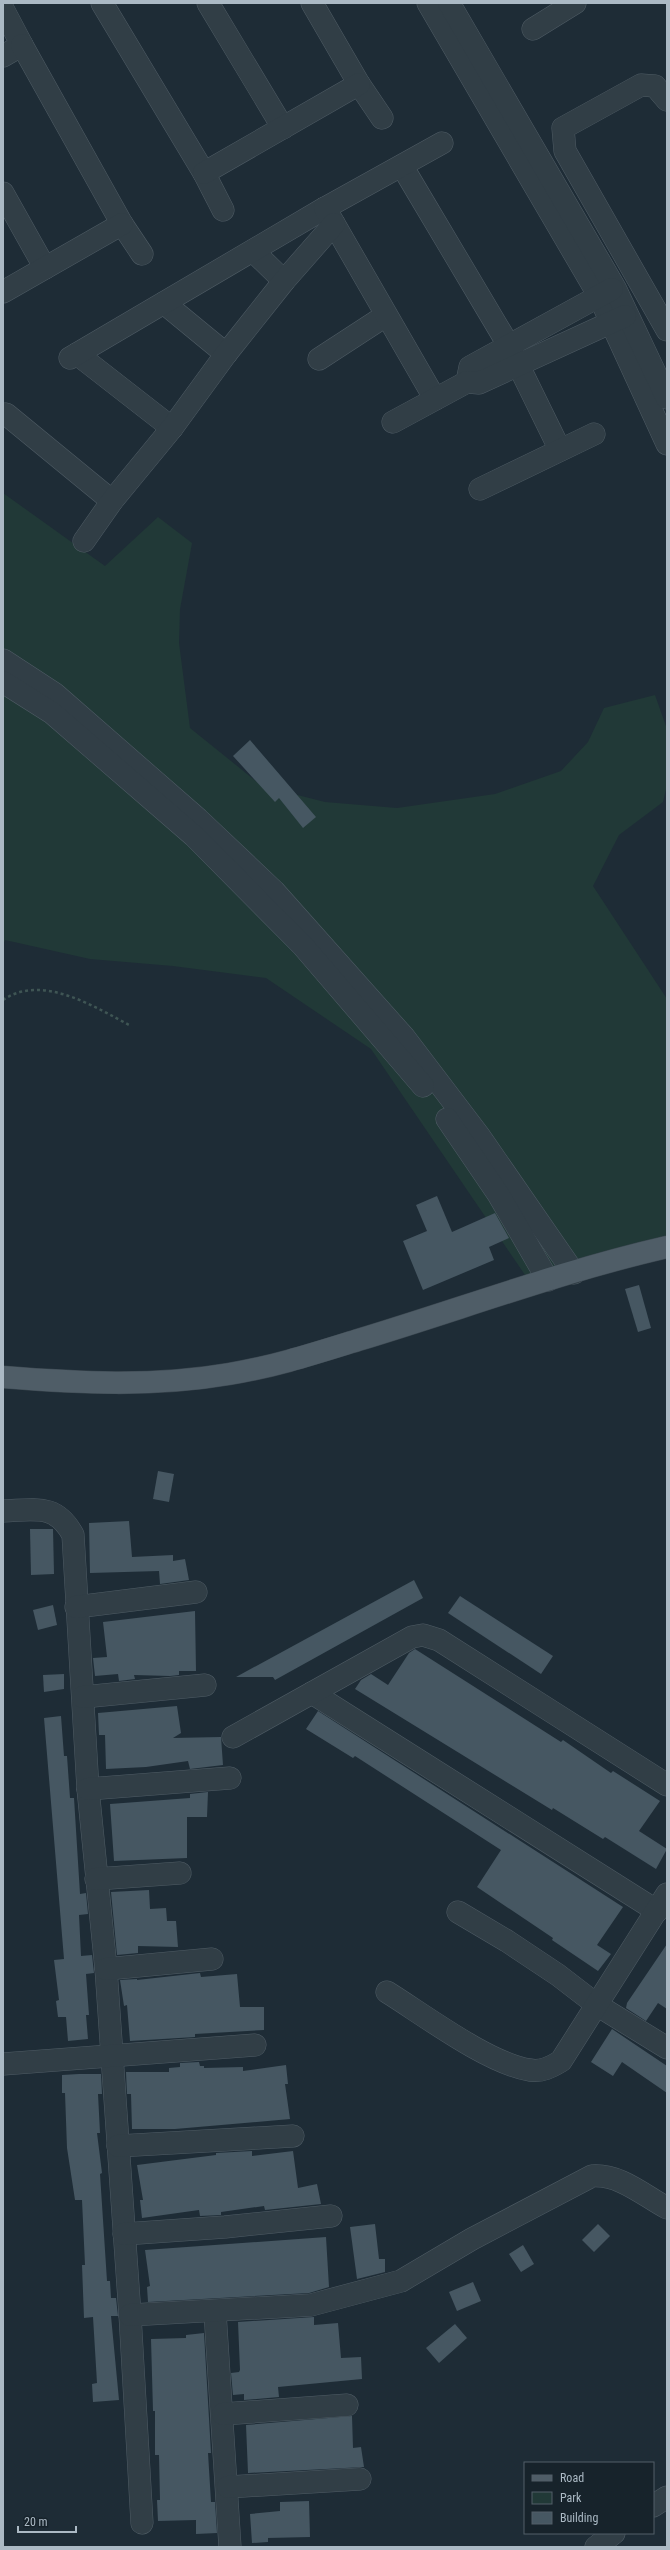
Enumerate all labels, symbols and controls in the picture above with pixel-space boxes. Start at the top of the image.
legend [524,2462,654,2534]
text: Road [560,2471,584,2485]
text: Park [560,2491,582,2505]
scale bar [18,2508,76,2534]
text: Building [560,2511,598,2525]
text: 20 m [24,2515,48,2529]

